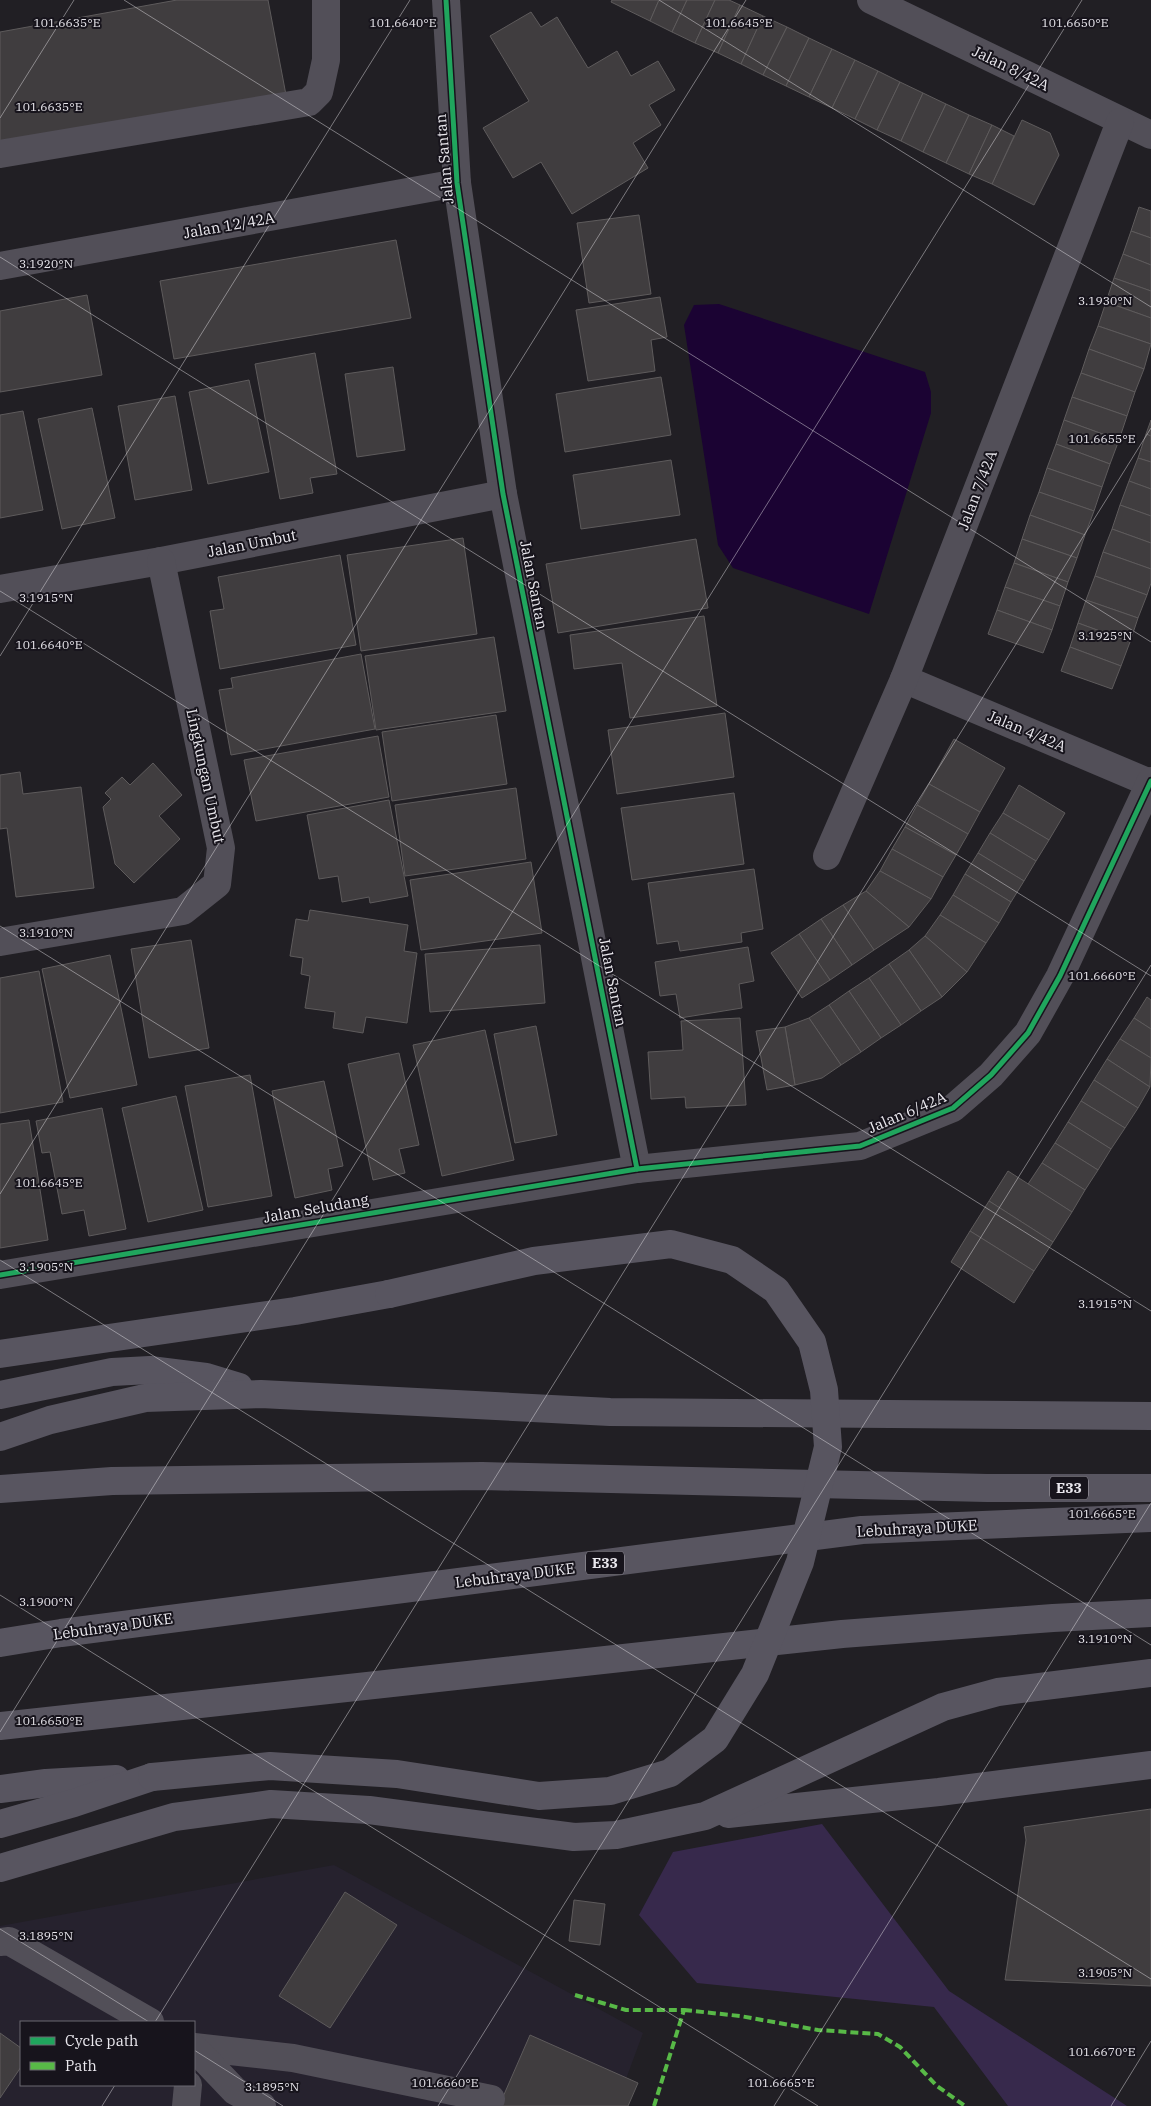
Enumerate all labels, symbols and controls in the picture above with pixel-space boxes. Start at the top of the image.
text: 101.6635°E [34,15,100,30]
text: 101.6640°E [370,15,436,30]
text: 101.6645°E [706,15,772,30]
text: 101.6650°E [1042,15,1108,30]
street label: Jalan 8/42A [969,41,1053,95]
text: 101.6635°E [16,99,82,114]
street label: Jalan Santan [431,113,457,205]
street label: Jalan 12/42A [182,207,277,242]
text: 3.1920°N [19,256,73,271]
text: 3.1930°N [1078,293,1132,308]
text: 101.6655°E [1069,431,1135,446]
street label: Jalan 7/42A [953,447,1001,532]
street label: Jalan Umbut [206,525,298,561]
street label: Jalan Santan [516,539,552,632]
text: 3.1915°N [19,590,73,605]
text: 3.1925°N [1078,628,1132,643]
text: 101.6640°E [16,637,82,652]
street label: Jalan 4/42A [985,706,1070,756]
street label: Lingkungan Umbut [182,707,230,845]
text: 3.1910°N [19,925,73,940]
street label: Jalan Santan [595,936,631,1029]
text: 101.6660°E [1069,968,1135,983]
street label: Jalan 6/42A [865,1087,950,1137]
text: 101.6645°E [16,1175,82,1190]
street label: Jalan Seludang [262,1189,370,1227]
text: 3.1905°N [19,1259,73,1274]
text: 3.1915°N [1078,1296,1132,1311]
road number: E33 [1050,1476,1088,1500]
text: 101.6665°E [1069,1506,1135,1521]
street label: Lebuhraya DUKE [856,1515,978,1541]
road number: E33 [586,1552,624,1575]
street label: Lebuhraya DUKE [454,1558,576,1592]
text: 3.1900°N [19,1594,73,1609]
street label: Lebuhraya DUKE [52,1608,174,1644]
text: 3.1910°N [1078,1631,1132,1646]
text: 101.6650°E [16,1713,82,1728]
text: 3.1895°N [19,1928,73,1943]
text: 3.1905°N [1078,1965,1132,1980]
legend [20,2021,195,2086]
text: Cycle path [65,2031,138,2050]
text: 101.6670°E [1069,2044,1135,2059]
text: Path [65,2056,97,2075]
text: 101.6660°E [412,2075,478,2090]
text: 101.6665°E [748,2075,814,2090]
text: 3.1895°N [245,2079,299,2094]

